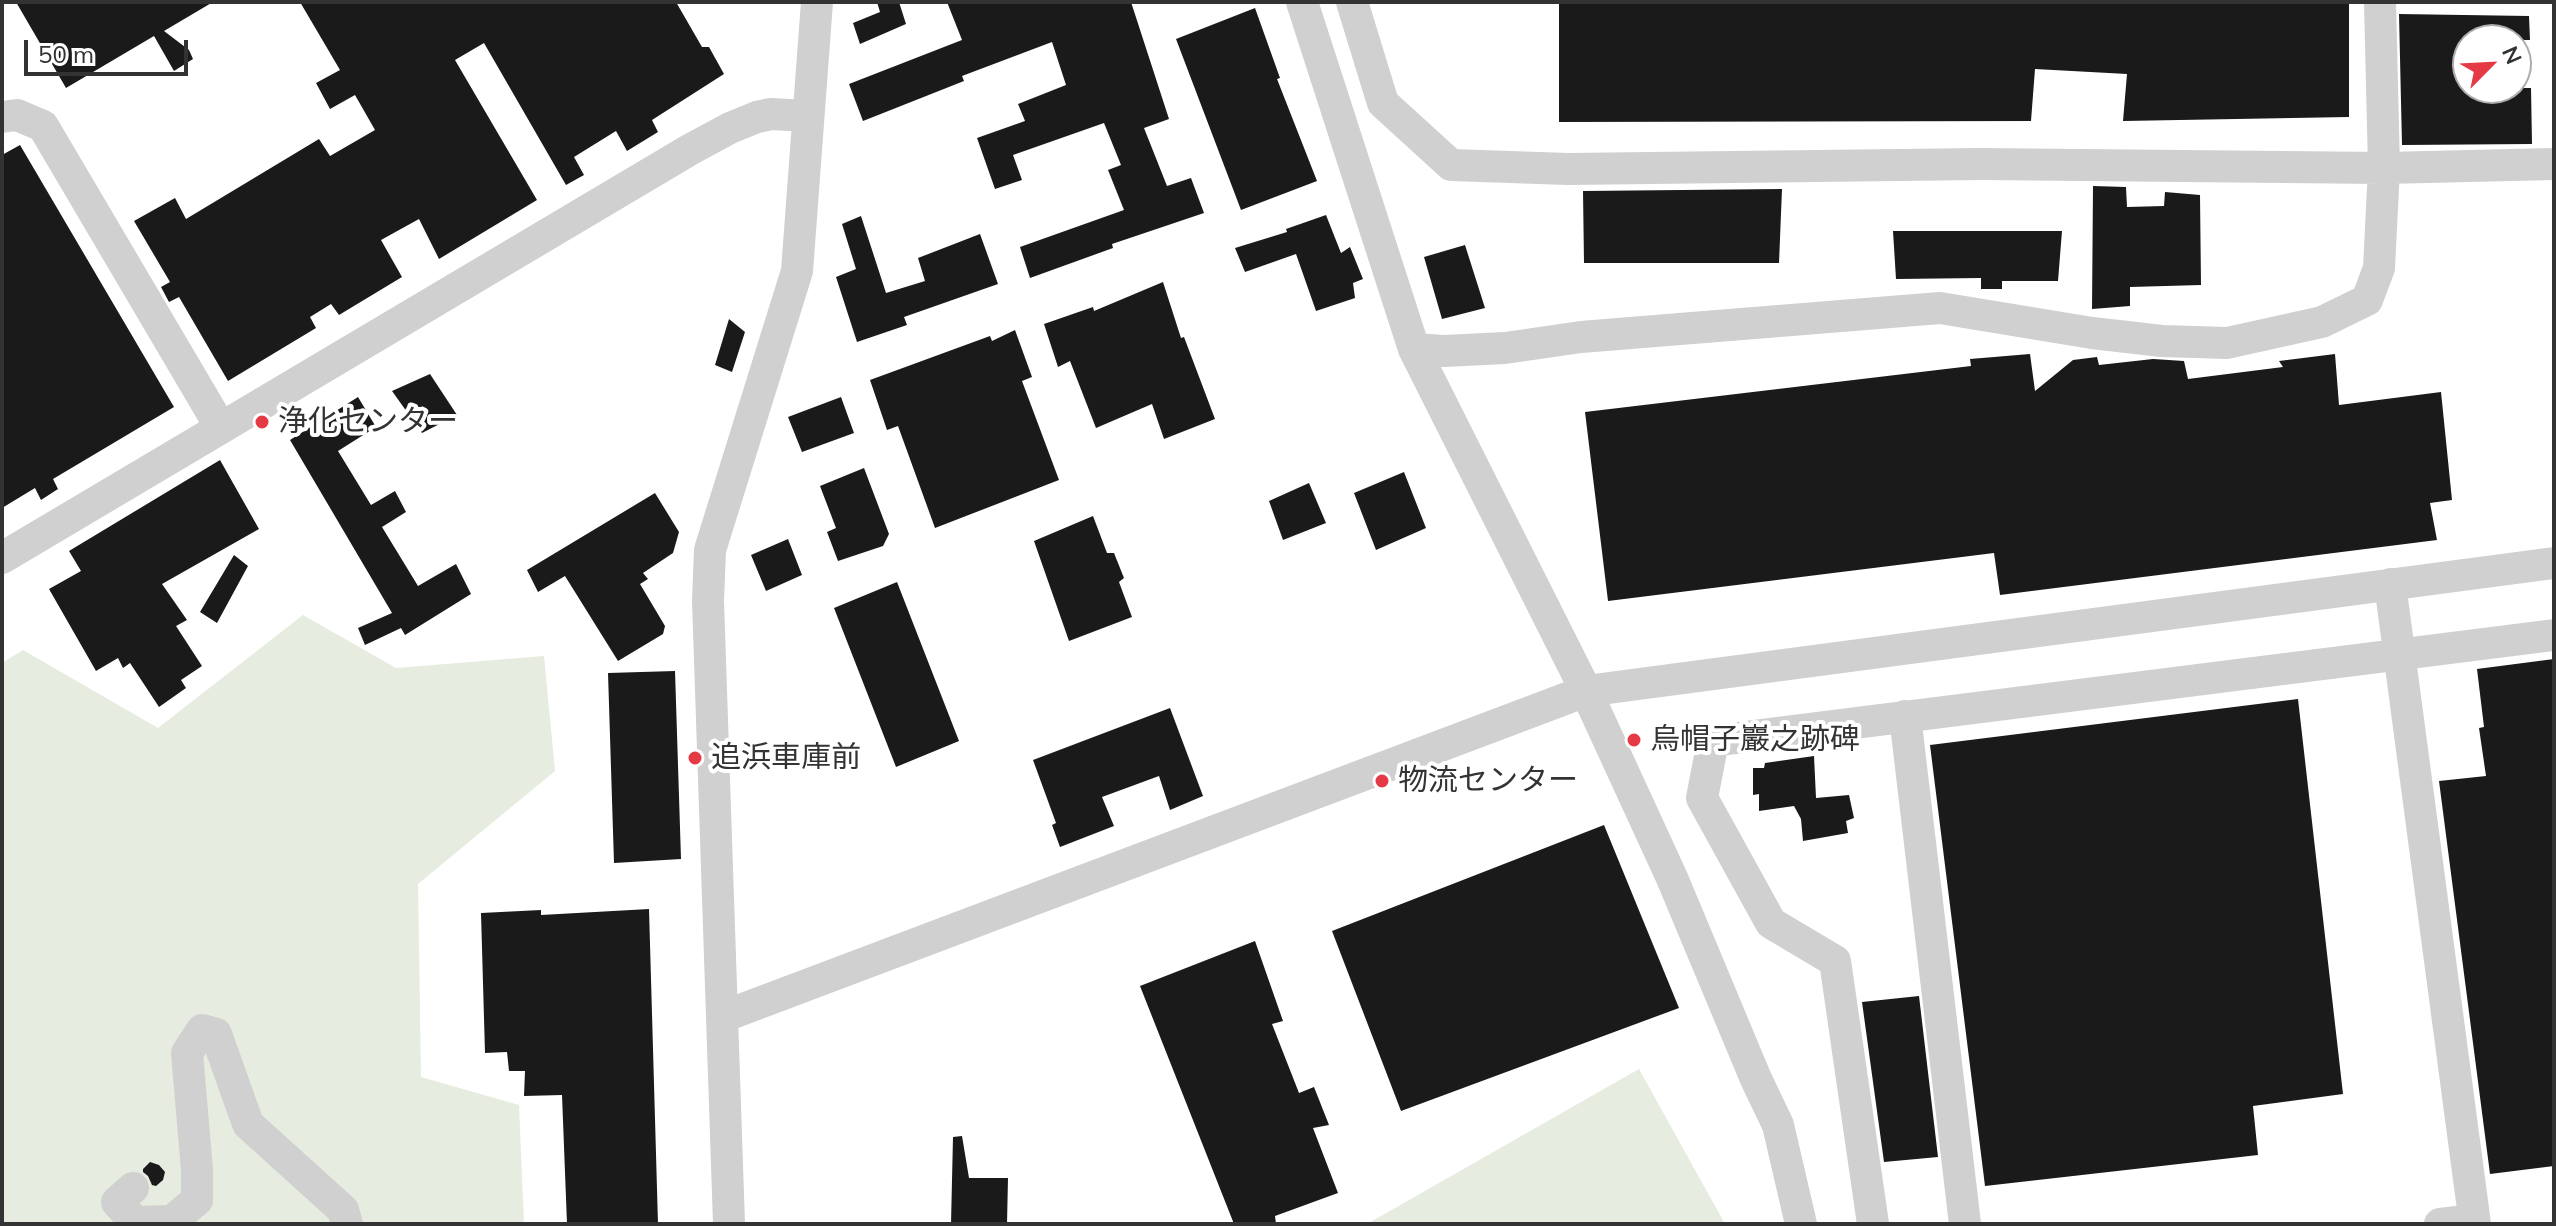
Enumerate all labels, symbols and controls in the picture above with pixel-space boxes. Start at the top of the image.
scale bar [28,24,192,74]
north arrow [2452,24,2532,104]
text: 50 m [38,39,94,69]
text: N [2496,42,2528,68]
place label: 浄化センター [278,404,458,440]
marker: 浄化センター [253,413,271,431]
place label: 烏帽子巖之跡碑 [1650,722,1860,758]
marker: 烏帽子巖之跡碑 [1625,731,1643,749]
place label: 追浜車庫前 [711,740,861,776]
marker: 追浜車庫前 [686,749,704,767]
place label: 物流センター [1398,763,1578,799]
marker: 物流センター [1373,772,1391,790]

